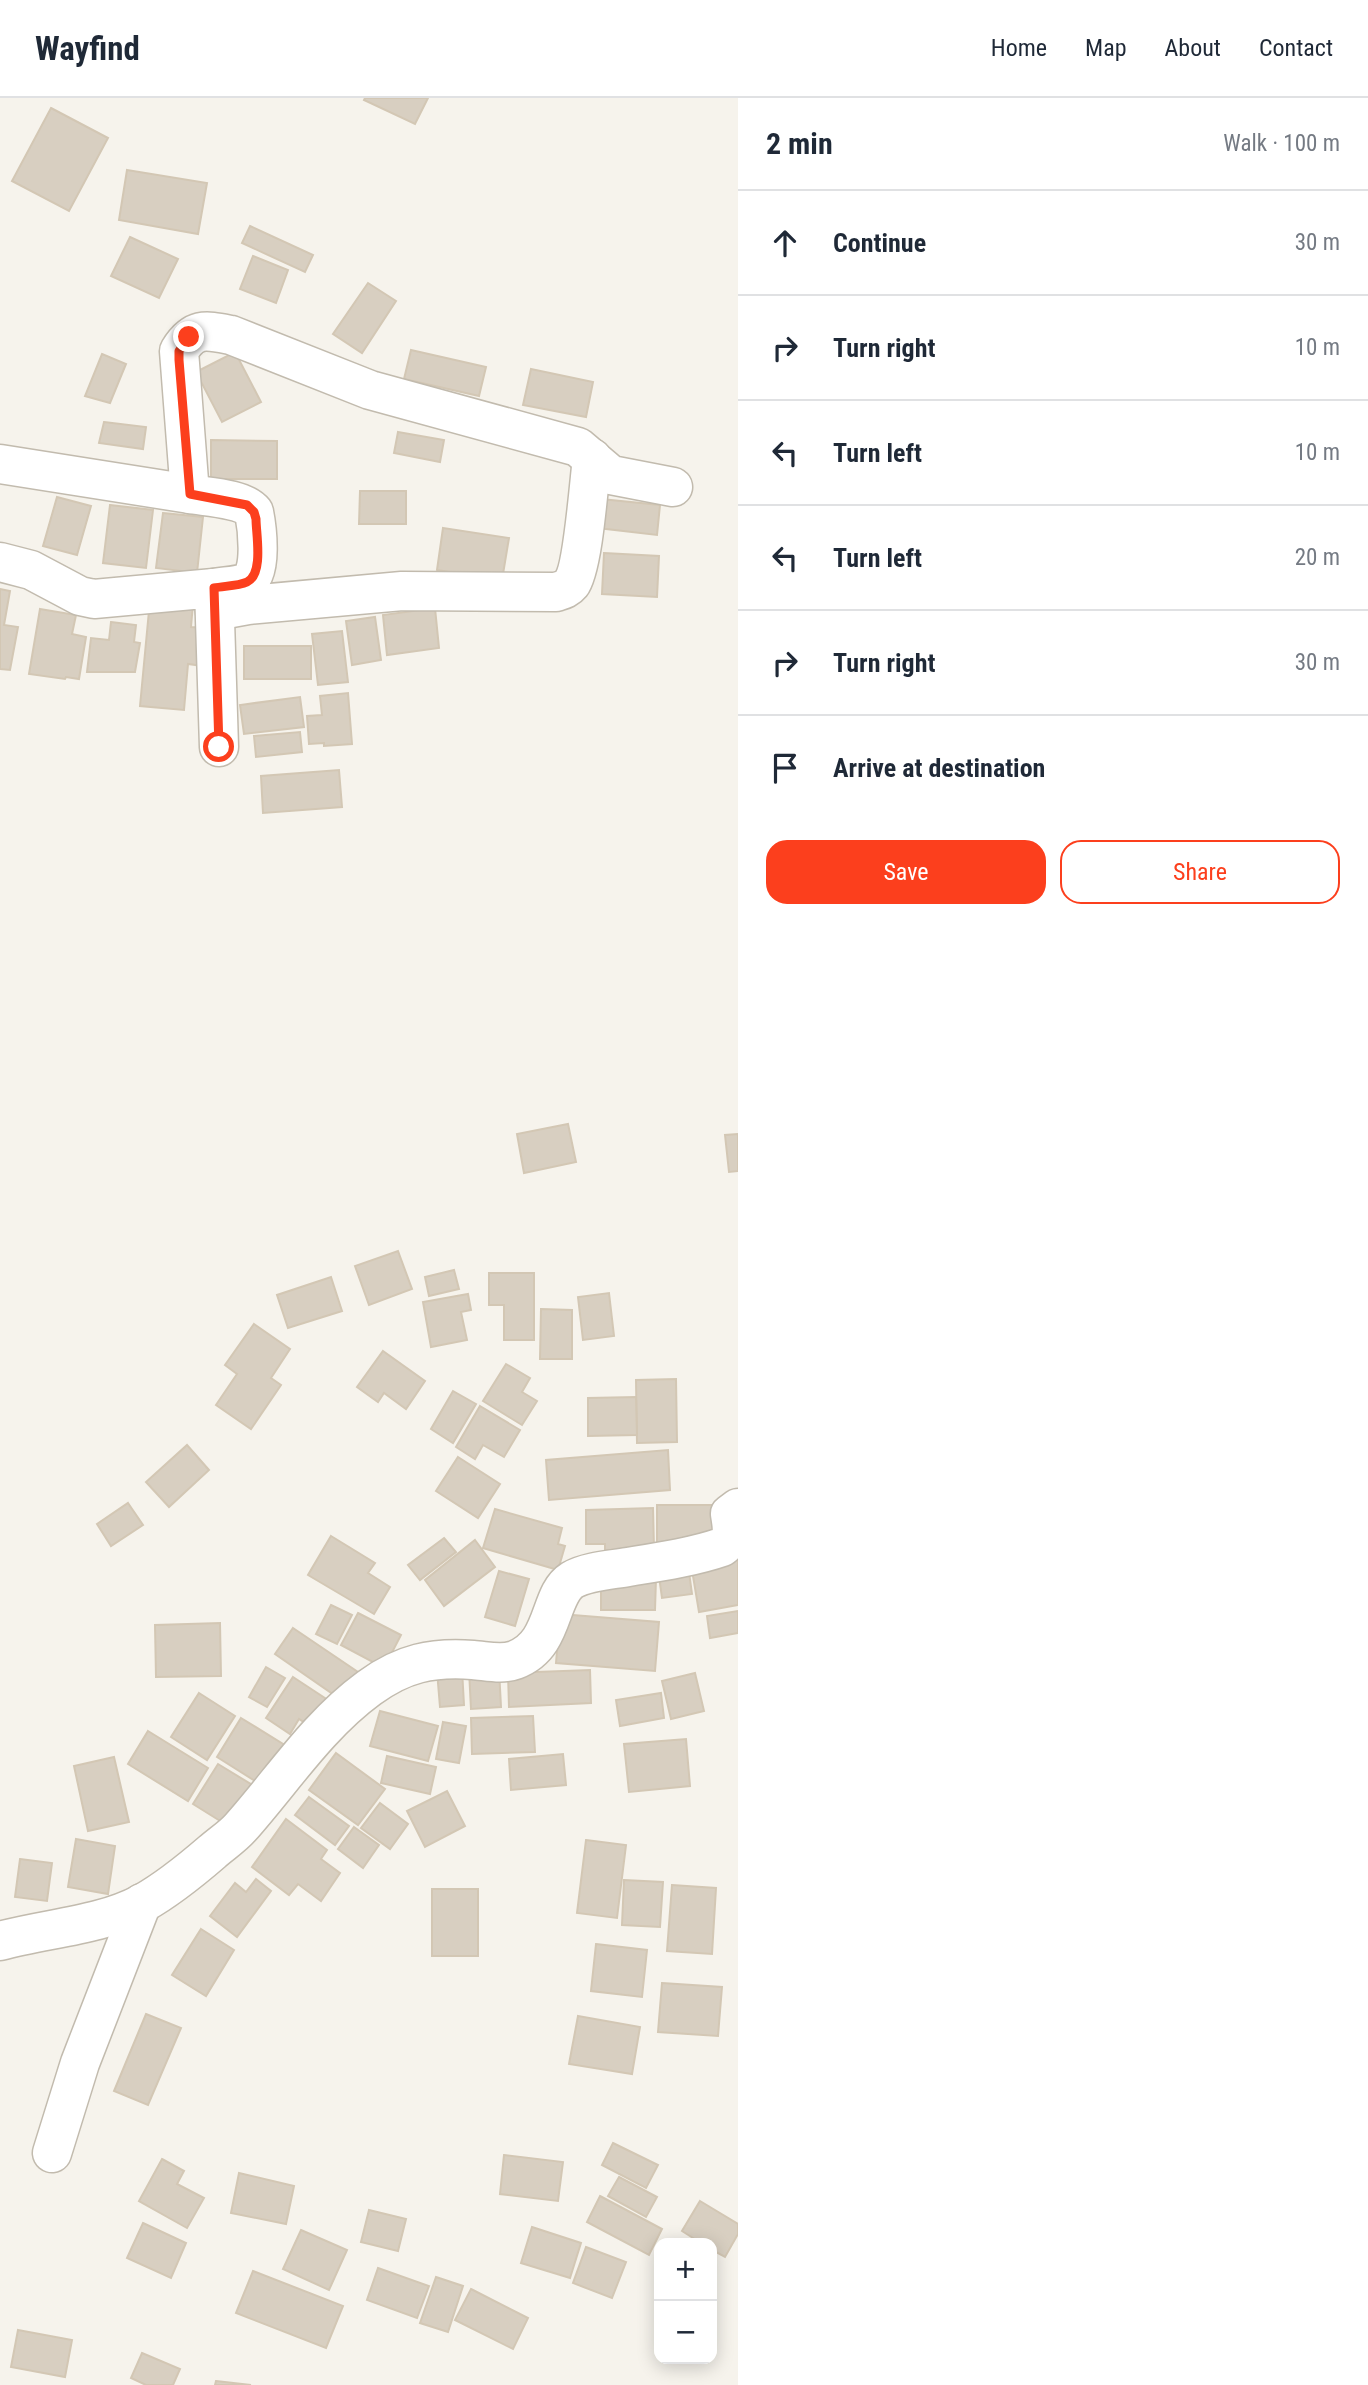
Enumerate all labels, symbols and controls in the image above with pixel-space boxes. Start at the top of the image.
text: Wayfind [35,29,140,68]
text: Home [991,34,1047,62]
text: Map [1085,34,1127,62]
text: About [1165,34,1221,62]
text: Contact [1259,34,1333,62]
text: 2 min [766,126,833,161]
text: Walk · 100 m [1223,130,1340,157]
icon: ahead [766,224,804,262]
text: Continue [833,228,926,258]
text: 30 m [1295,229,1340,256]
route end [173,321,204,352]
icon: right [766,329,804,367]
text: Turn right [833,333,935,363]
text: 10 m [1295,334,1340,361]
icon: left [766,434,804,472]
text: Turn left [833,438,922,468]
text: 10 m [1295,439,1340,466]
icon: left [766,539,804,577]
text: Turn left [833,543,922,573]
text: 20 m [1295,544,1340,571]
icon: right [766,644,804,682]
text: Turn right [833,648,935,678]
text: 30 m [1295,649,1340,676]
route start [203,731,234,762]
icon: arrive [766,749,804,787]
text: Arrive at destination [833,753,1045,783]
button: Save [766,840,1046,904]
button: Share [1060,840,1340,904]
map controls [654,2238,717,2364]
button: + [654,2238,717,2301]
button: − [654,2301,717,2364]

